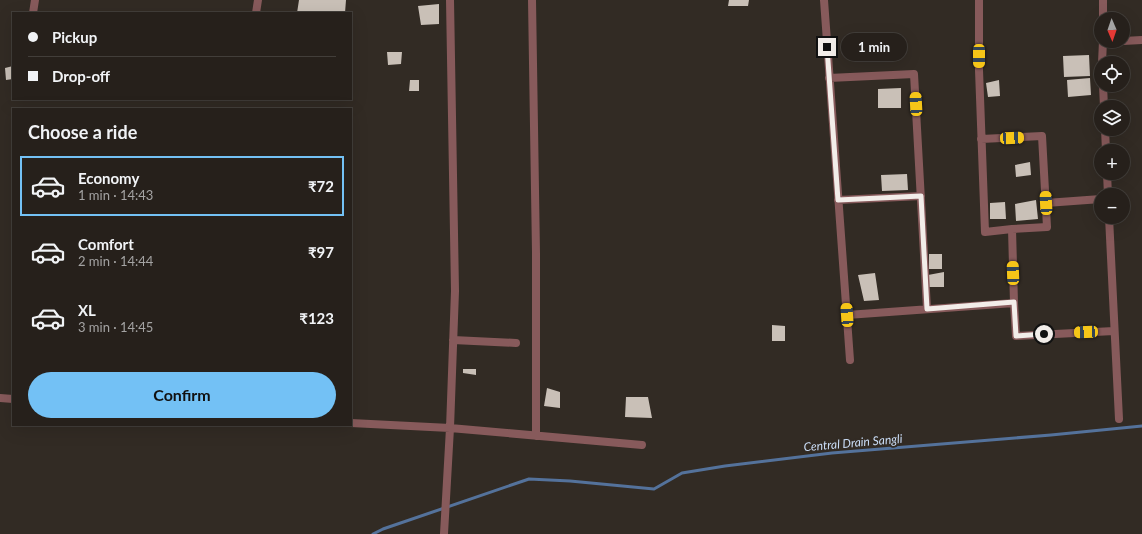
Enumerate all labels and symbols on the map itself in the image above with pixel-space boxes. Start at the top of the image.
north arrow [1094,12,1130,48]
callout: 1 min [841,33,907,61]
route end [818,38,836,56]
car [973,44,985,68]
car [909,92,923,116]
car [1000,131,1024,145]
car [1039,191,1053,215]
car [1007,261,1019,285]
car [840,303,854,327]
route start [1035,325,1053,343]
car [1074,325,1098,339]
water label: Central Drain Sangli [803,431,903,454]

